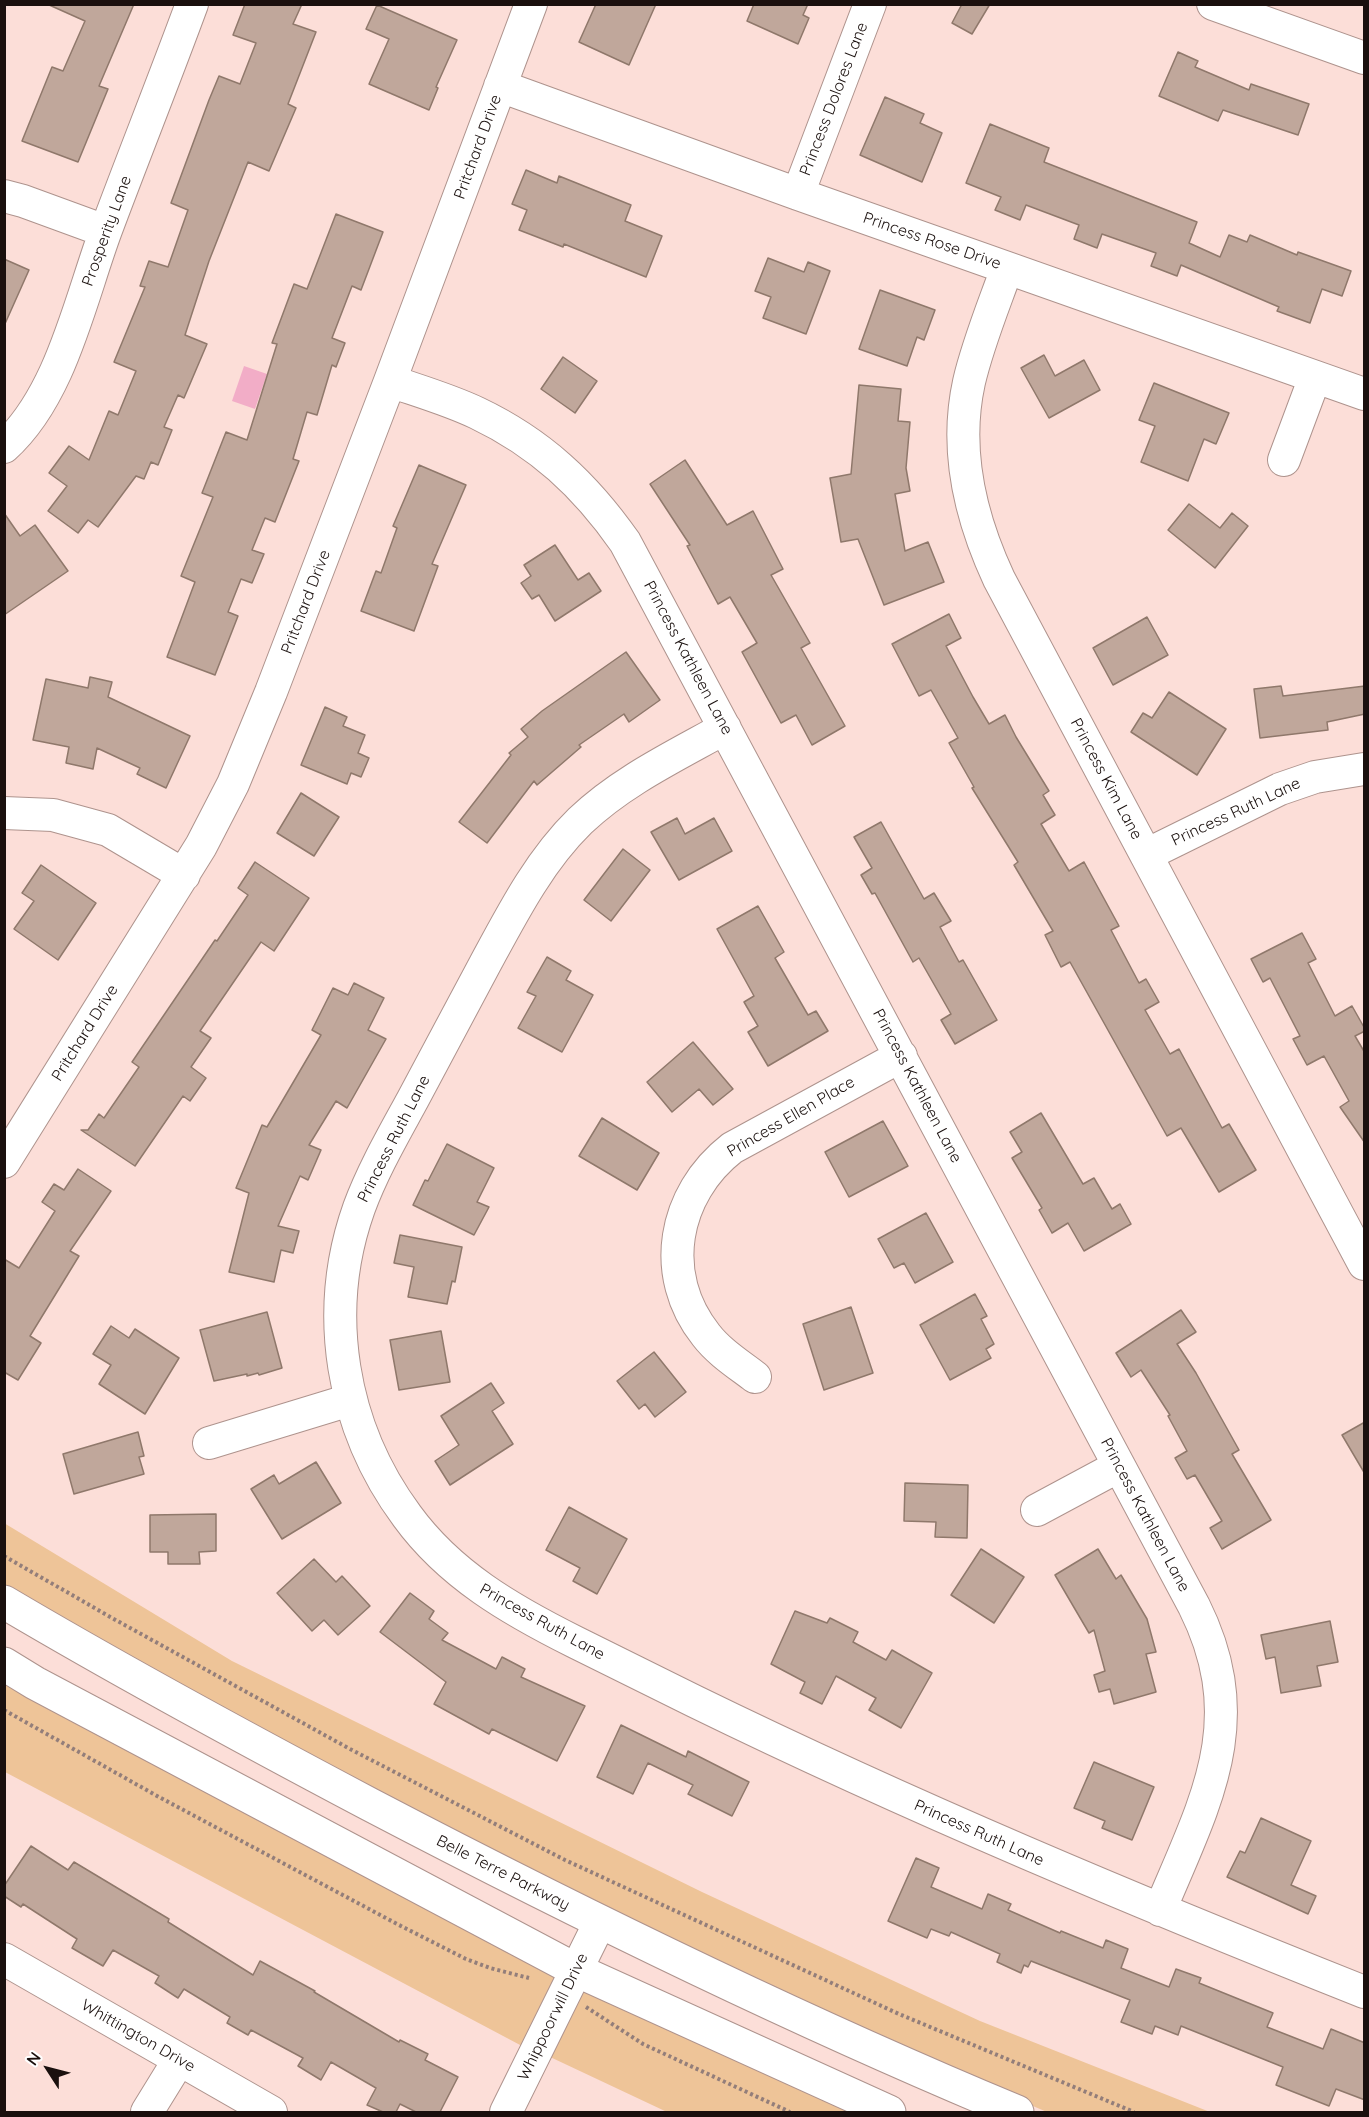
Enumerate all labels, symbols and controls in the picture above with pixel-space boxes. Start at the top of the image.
street label: Princess Dolores Lane [796,20,872,178]
street label: Pritchard Drive [450,92,506,202]
street label: Prosperity Lane [78,173,136,289]
street label: Princess Rose Drive [860,208,1004,274]
street label: Pritchard Drive [277,547,335,657]
street label: Princess Kathleen Lane [639,578,737,738]
street label: Princess Kim Lane [1066,715,1146,843]
street label: Princess Ruth Lane [1168,774,1304,850]
street label: Pritchard Drive [48,981,122,1085]
street label: Princess Kathleen Lane [868,1006,966,1166]
street label: Princess Ruth Lane [354,1072,434,1206]
street label: Princess Ellen Place [724,1073,858,1161]
street label: Princess Kathleen Lane [1096,1435,1194,1595]
street label: Princess Ruth Lane [476,1580,608,1664]
street label: Princess Ruth Lane [911,1796,1047,1870]
street label: Belle Terre Parkway [433,1831,573,1915]
street label: Whippoorwill Drive [514,1950,592,2084]
street label: Whittington Drive [78,1996,198,2076]
north arrow [18,2039,78,2099]
text: N [22,2048,45,2069]

